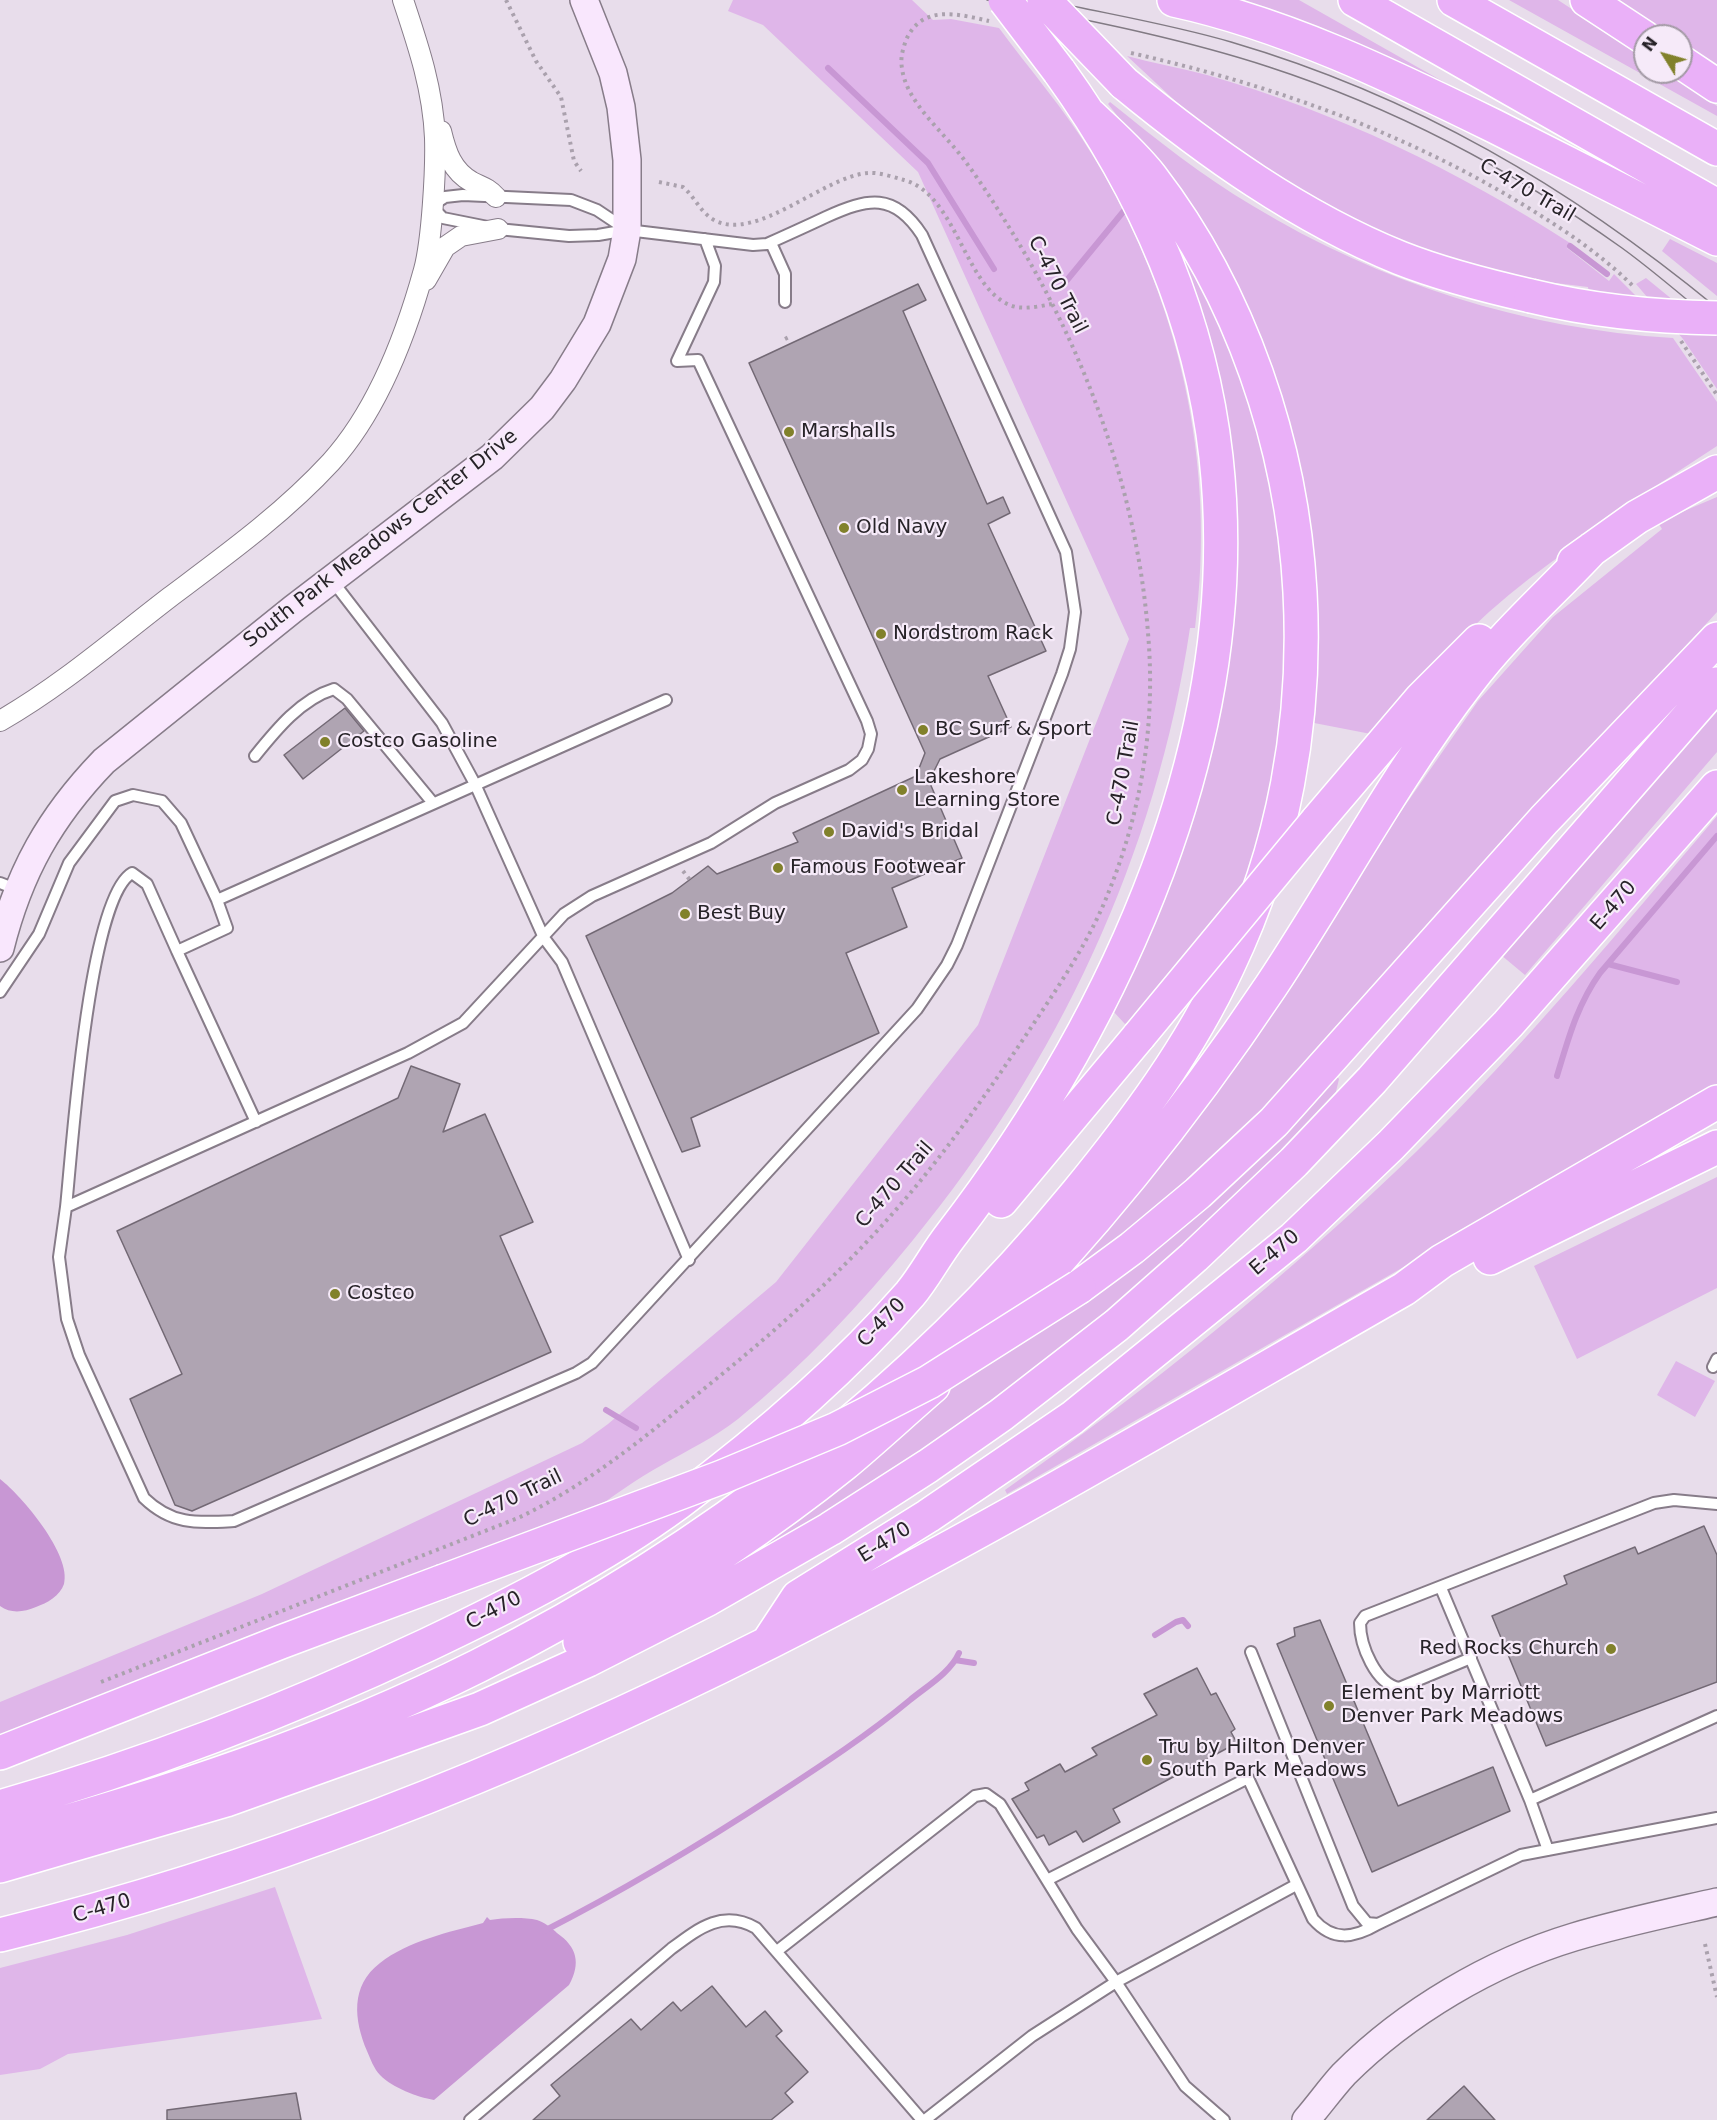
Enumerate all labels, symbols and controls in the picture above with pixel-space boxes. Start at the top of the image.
north arrow [1633,24,1693,84]
text: N [1638,33,1661,55]
street label: C-470 Trail [1475,154,1579,228]
street label: C-470 Trail [1022,232,1092,338]
place label: Marshalls [801,420,896,444]
street label: South Park Meadows Center Drive [239,425,523,653]
marker: Marshalls [782,425,796,439]
place label: Old Navy [856,516,947,540]
marker: Old Navy [837,521,851,535]
place label: Nordstrom Rack [893,622,1053,646]
marker: Nordstrom Rack [874,627,888,641]
place label: BC Surf & Sport [935,718,1091,742]
street label: C-470 Trail [1103,718,1145,828]
marker: BC Surf & Sport [916,723,930,737]
place label: Costco Gasoline [337,730,498,754]
marker: Costco Gasoline [318,735,332,749]
place label: Lakeshore Learning Store [914,766,1060,813]
marker: Lakeshore Learning Store [895,783,909,797]
place label: David's Bridal [841,820,979,844]
marker: David's Bridal [822,825,836,839]
place label: Famous Footwear [790,856,965,880]
marker: Famous Footwear [771,861,785,875]
street label: E-470 [1586,876,1642,936]
place label: Best Buy [697,902,786,926]
marker: Best Buy [678,907,692,921]
street label: C-470 Trail [851,1137,939,1233]
street label: E-470 [1245,1225,1305,1281]
place label: Costco [347,1282,415,1306]
marker: Costco [328,1287,342,1301]
street label: C-470 [853,1293,911,1353]
street label: C-470 Trail [460,1465,566,1533]
street label: E-470 [854,1517,916,1569]
street label: C-470 [462,1586,526,1636]
place label: Red Rocks Church [1419,1637,1599,1661]
marker: Red Rocks Church [1604,1642,1618,1656]
place label: Element by Marriott Denver Park Meadows [1341,1682,1563,1729]
marker: Element by Marriott Denver Park Meadows [1322,1699,1336,1713]
place label: Tru by Hilton Denver South Park Meadows [1159,1736,1367,1783]
marker: Tru by Hilton Denver South Park Meadows [1140,1753,1154,1767]
street label: C-470 [70,1889,134,1929]

